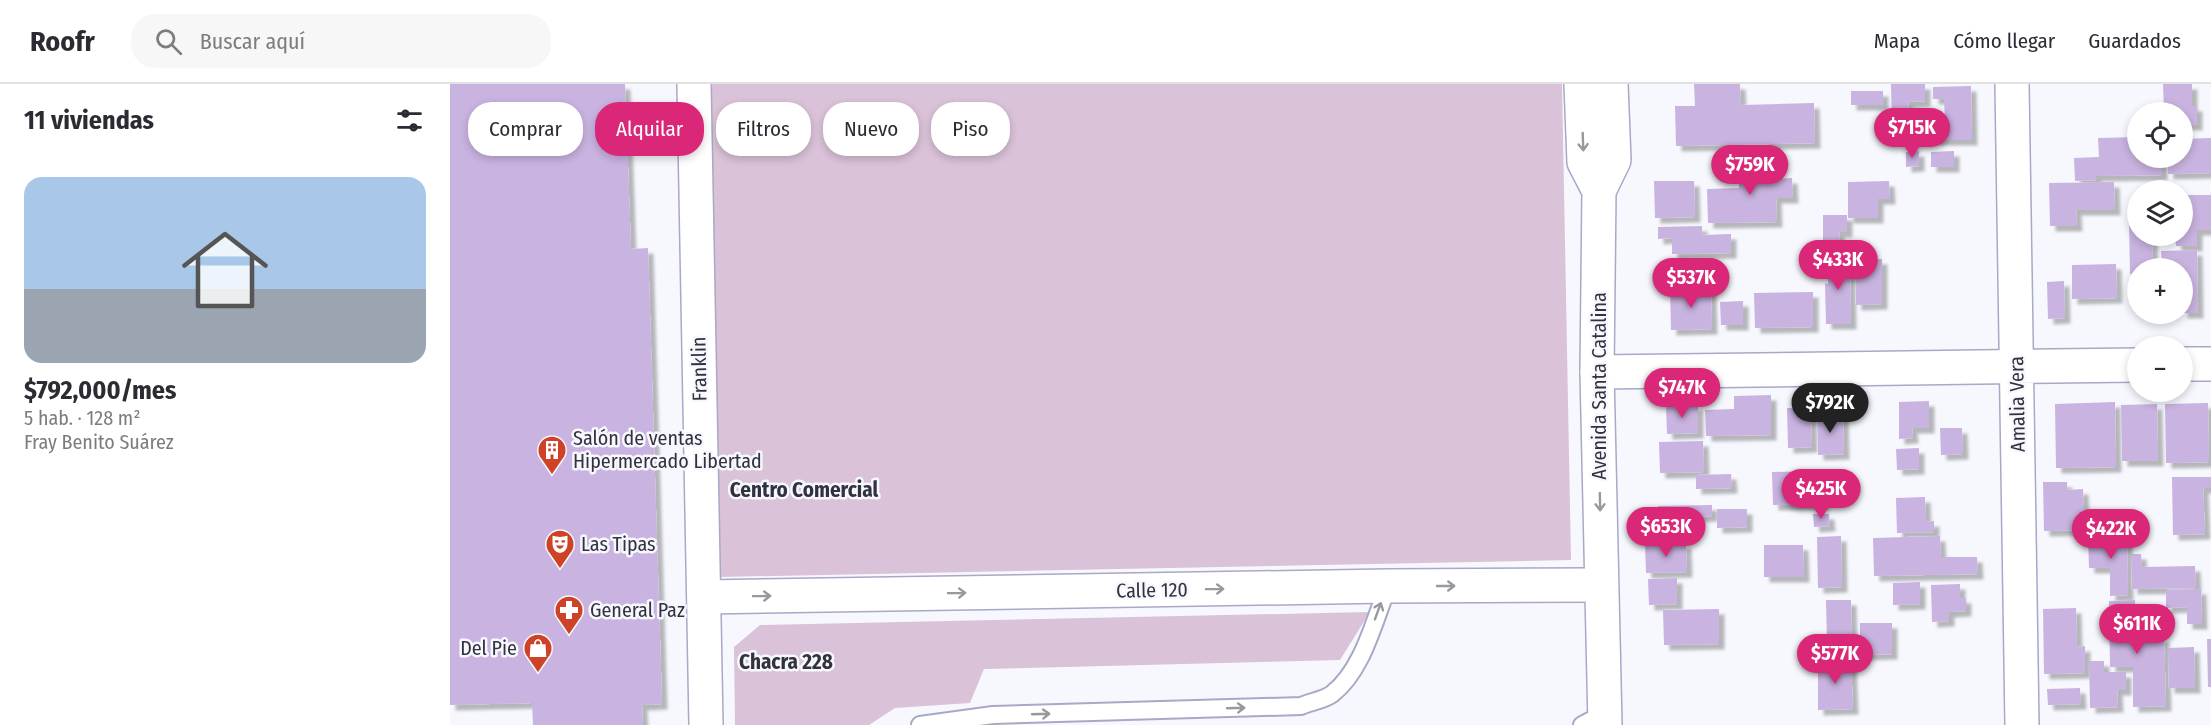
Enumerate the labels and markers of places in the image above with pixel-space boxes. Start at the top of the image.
pin: $715K [1870,108,1954,159]
pin: $759K [1708,145,1792,196]
pin: $433K [1796,240,1880,291]
pin: $537K [1649,258,1733,309]
pin: $747K [1640,368,1724,419]
pin: $792K [1788,383,1872,434]
place label: Salón de ventas Hipermercado Libertad [573,426,762,473]
building icon: Salón de ventas Hipermercado Libertad [536,434,568,476]
pin: $425K [1779,469,1863,520]
pin: $653K [1624,507,1708,558]
pin: $422K [2069,509,2153,560]
theatre icon: Las Tipas [544,528,576,570]
place label: Las Tipas [581,532,656,556]
pharmacy icon: General Paz [553,594,585,636]
place label: General Paz [590,598,685,622]
pin: $611K [2095,604,2179,655]
shop icon: Del Pie [522,632,554,674]
pin: $577K [1793,634,1877,685]
place label: Del Pie [460,636,517,660]

